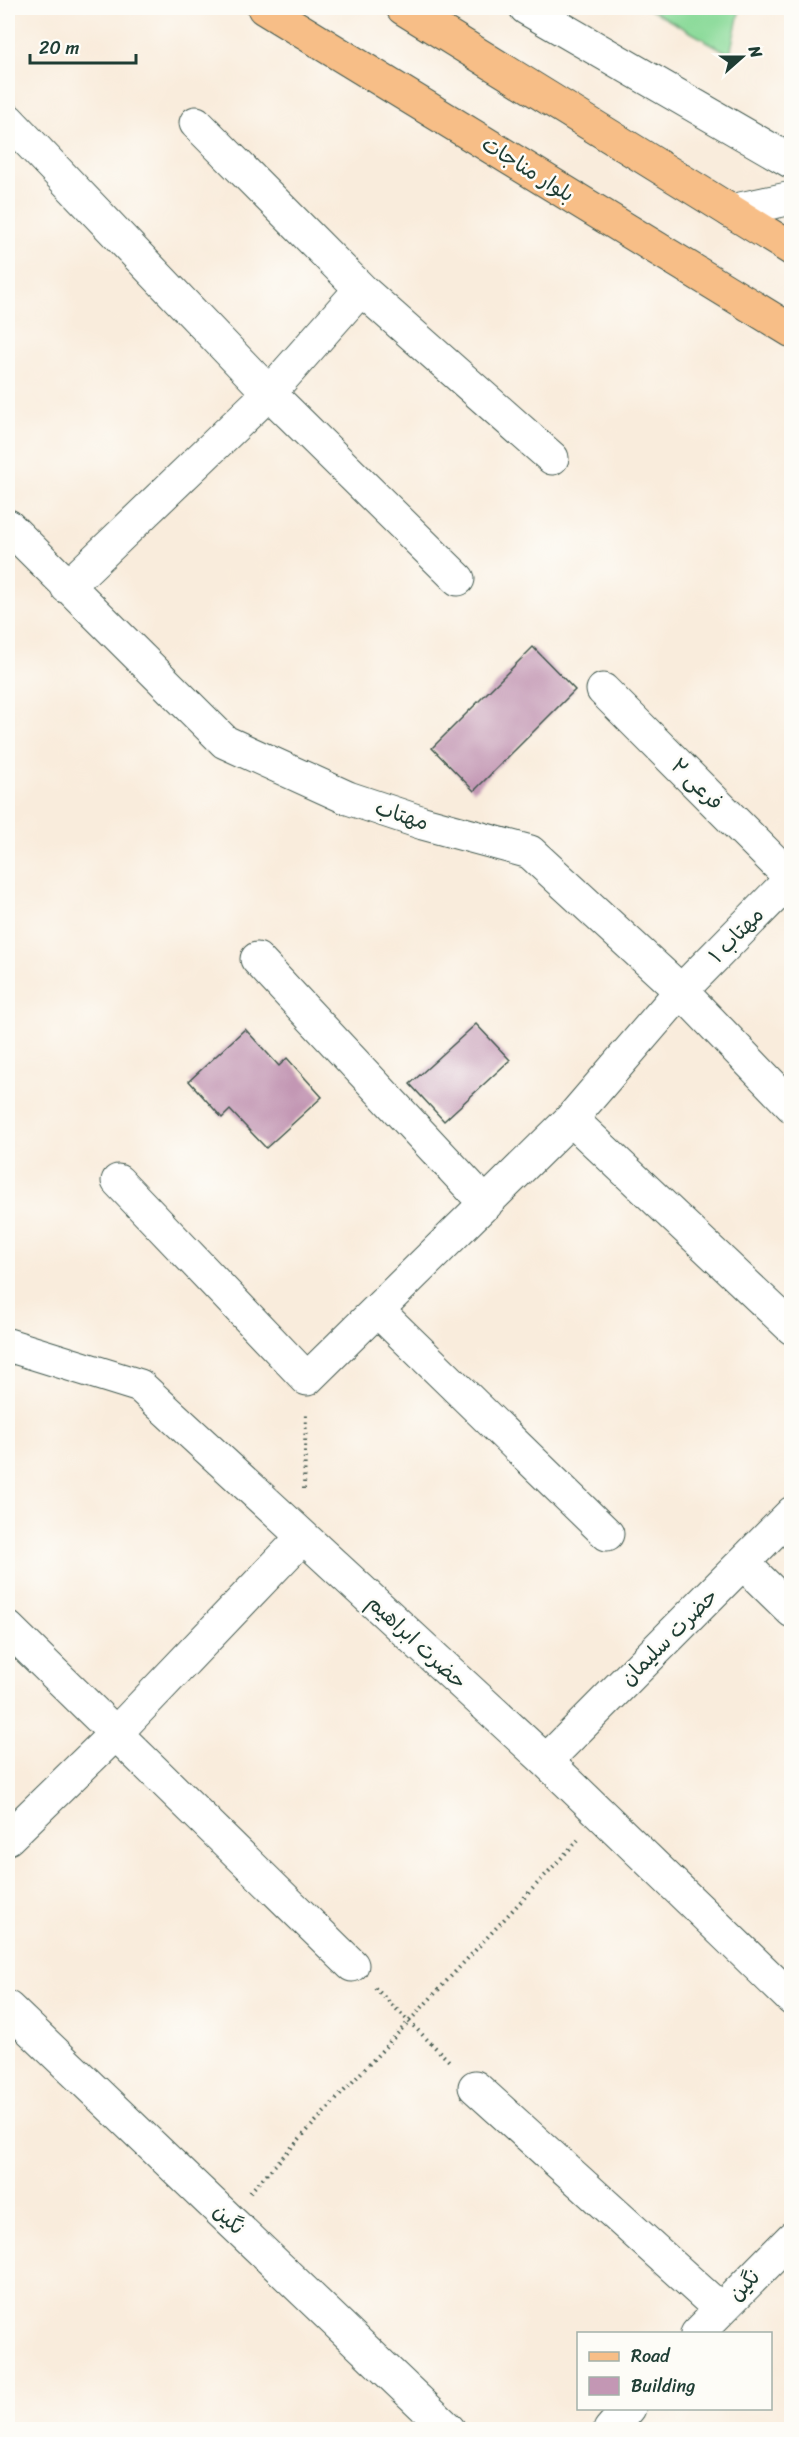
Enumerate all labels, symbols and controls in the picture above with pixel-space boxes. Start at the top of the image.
scale bar [30,27,136,65]
north arrow [712,27,772,87]
text: 20 m [39,32,79,64]
text: N [740,40,771,63]
street label: بلوار مناجات [474,125,582,213]
street label: فرعی ۲ [661,748,733,820]
street label: مهتاب [370,788,434,842]
street label: مهتاب ۱ [699,897,773,973]
street label: حضرت سلیمان [611,1579,727,1695]
street label: حضرت ابراهیم [358,1585,476,1699]
street label: نگین [204,2194,254,2244]
street label: نگین [719,2260,769,2310]
legend [577,2332,772,2410]
text: Road [631,2340,671,2372]
text: Building [631,2370,695,2402]

